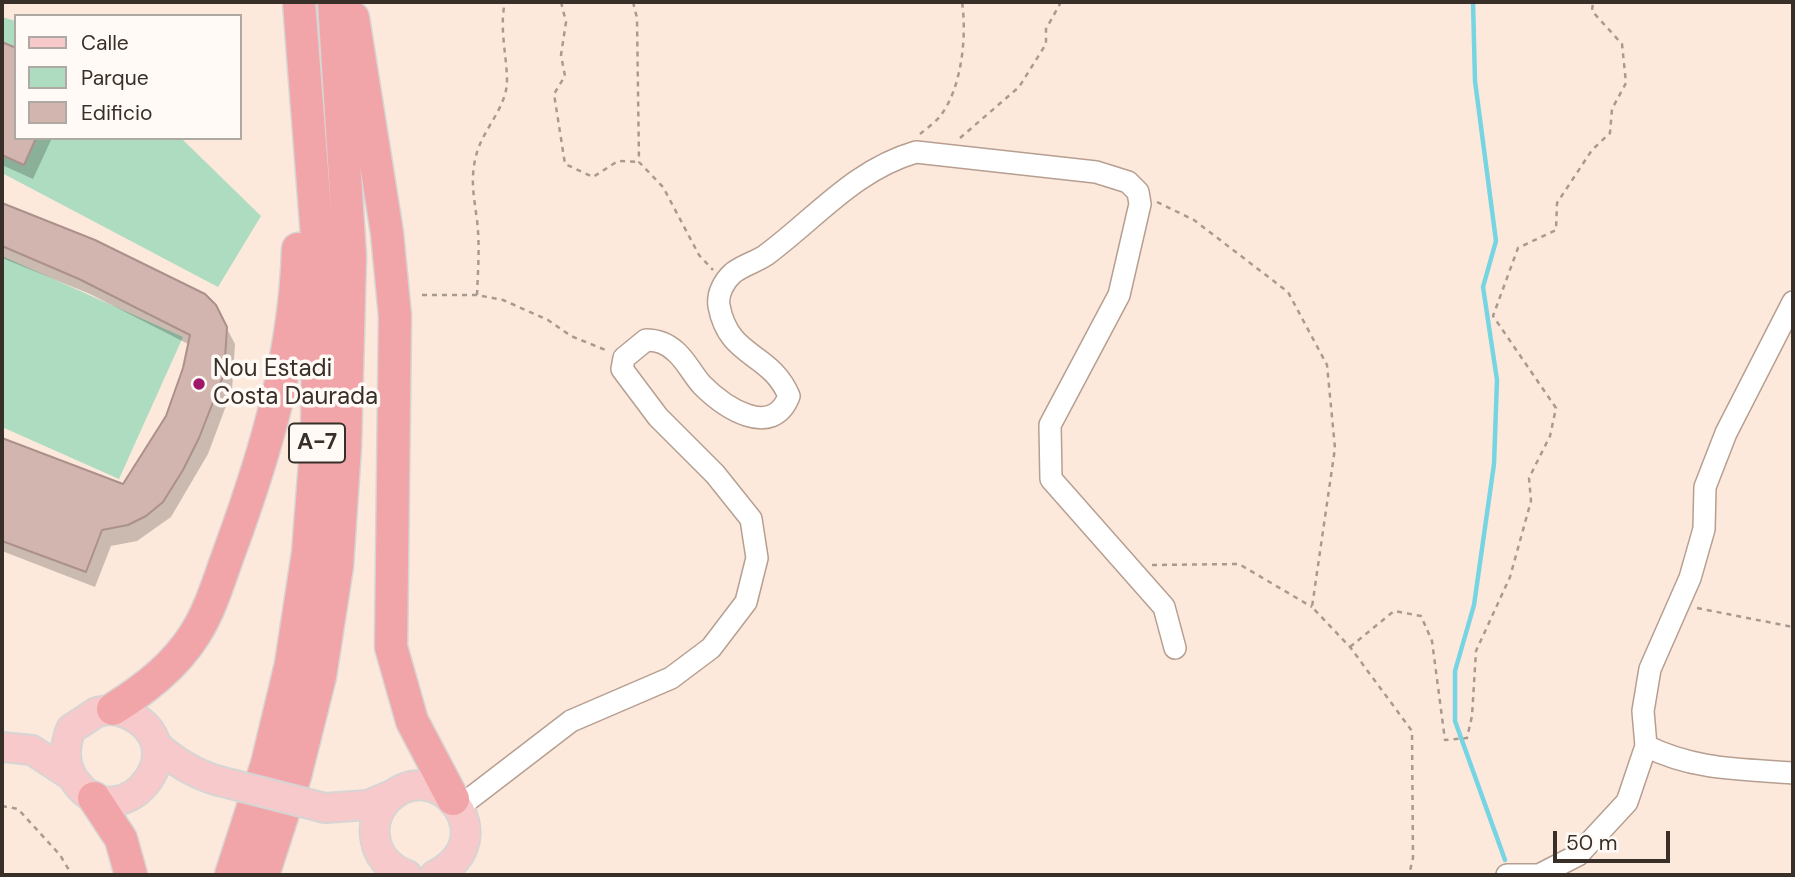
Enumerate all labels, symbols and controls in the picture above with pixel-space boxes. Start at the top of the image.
legend [14,14,242,140]
text: Calle [81,29,129,57]
text: Parque [81,64,149,92]
text: Edificio [81,99,152,127]
place label: Nou Estadi Costa Daurada [213,356,378,412]
marker: Nou Estadi Costa Daurada [191,376,207,392]
road number: A-7 [289,424,345,462]
scale bar [1557,818,1674,862]
text: 50 m [1566,829,1617,857]

